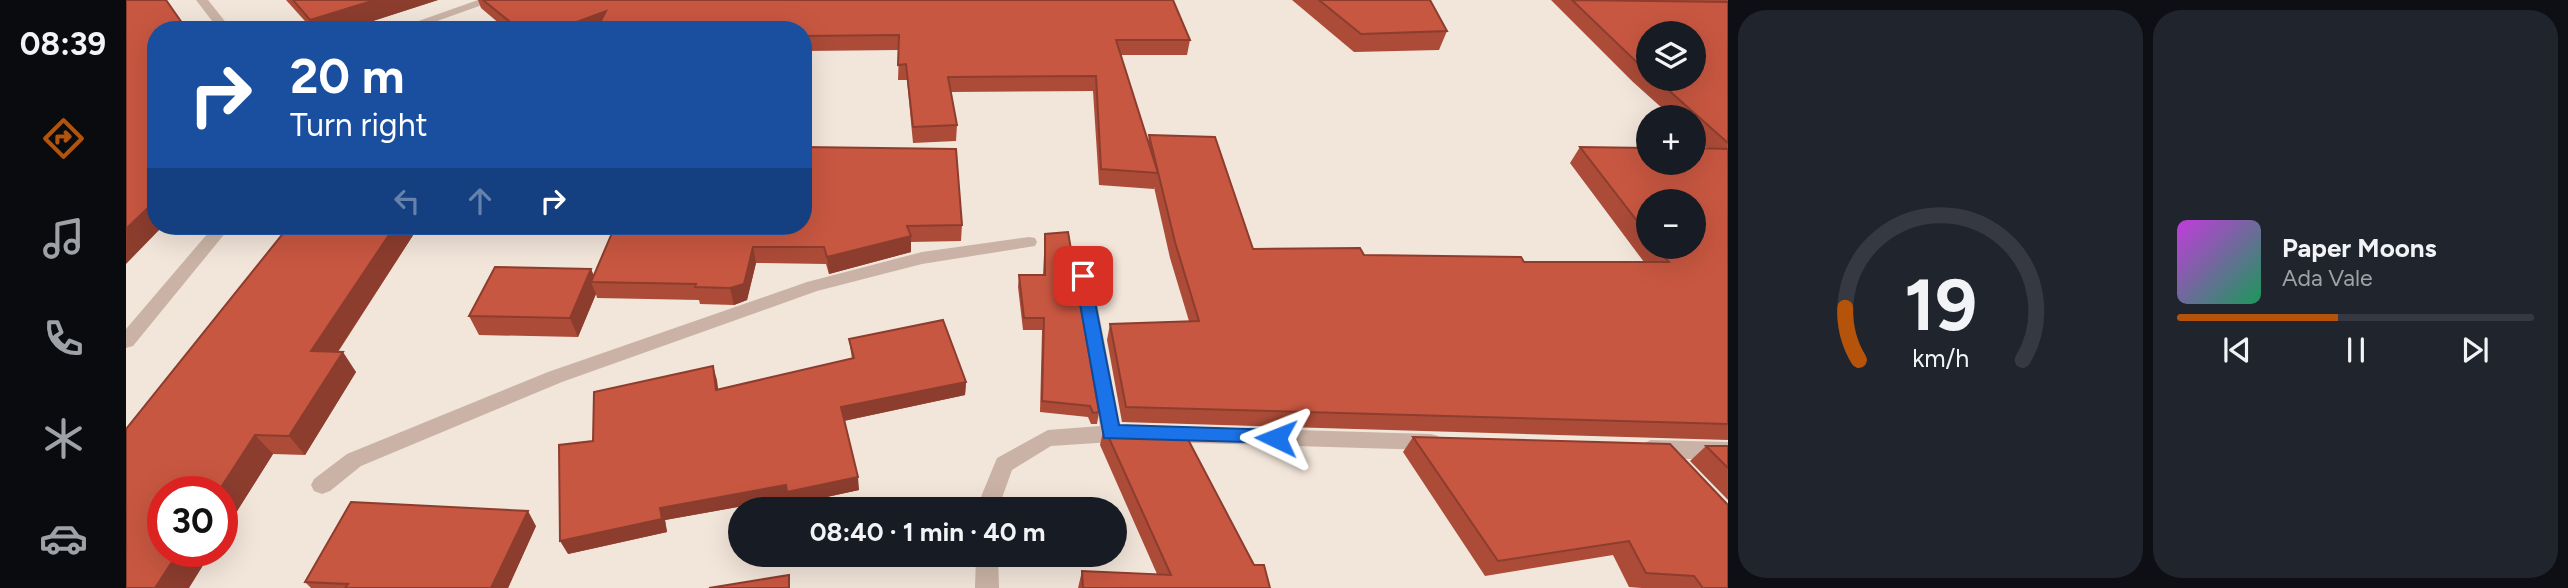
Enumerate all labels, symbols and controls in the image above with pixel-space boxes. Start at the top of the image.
map controls [1636,21,1706,259]
button: layers [1636,21,1706,91]
text: 08:39 [20,25,106,63]
text: 20 m [290,46,405,105]
icon: right [175,49,266,140]
button: + [1636,105,1706,175]
text: Turn right [290,106,428,144]
icon: directions [39,114,88,163]
icon: left [388,182,426,220]
icon: ahead [461,182,499,220]
icon: right [534,182,572,220]
button: − [1636,189,1706,259]
icon: music [39,214,88,263]
text: Paper Moons [2282,232,2437,264]
pin [1053,246,1113,306]
icon: arrive [1064,257,1102,295]
text: 19 [1904,261,1977,348]
text: Ada Vale [2282,264,2373,292]
icon: phone [39,314,88,363]
icon: previous [2218,331,2256,369]
icon: pause [2337,331,2375,369]
icon: next [2456,331,2494,369]
text: km/h [1912,343,1969,373]
position arrow [1239,401,1313,475]
icon: climate [39,414,88,463]
speed limit sign: 30 [147,476,238,567]
icon: car [39,514,88,563]
text: 08:40 · 1 min · 40 m [810,516,1045,548]

